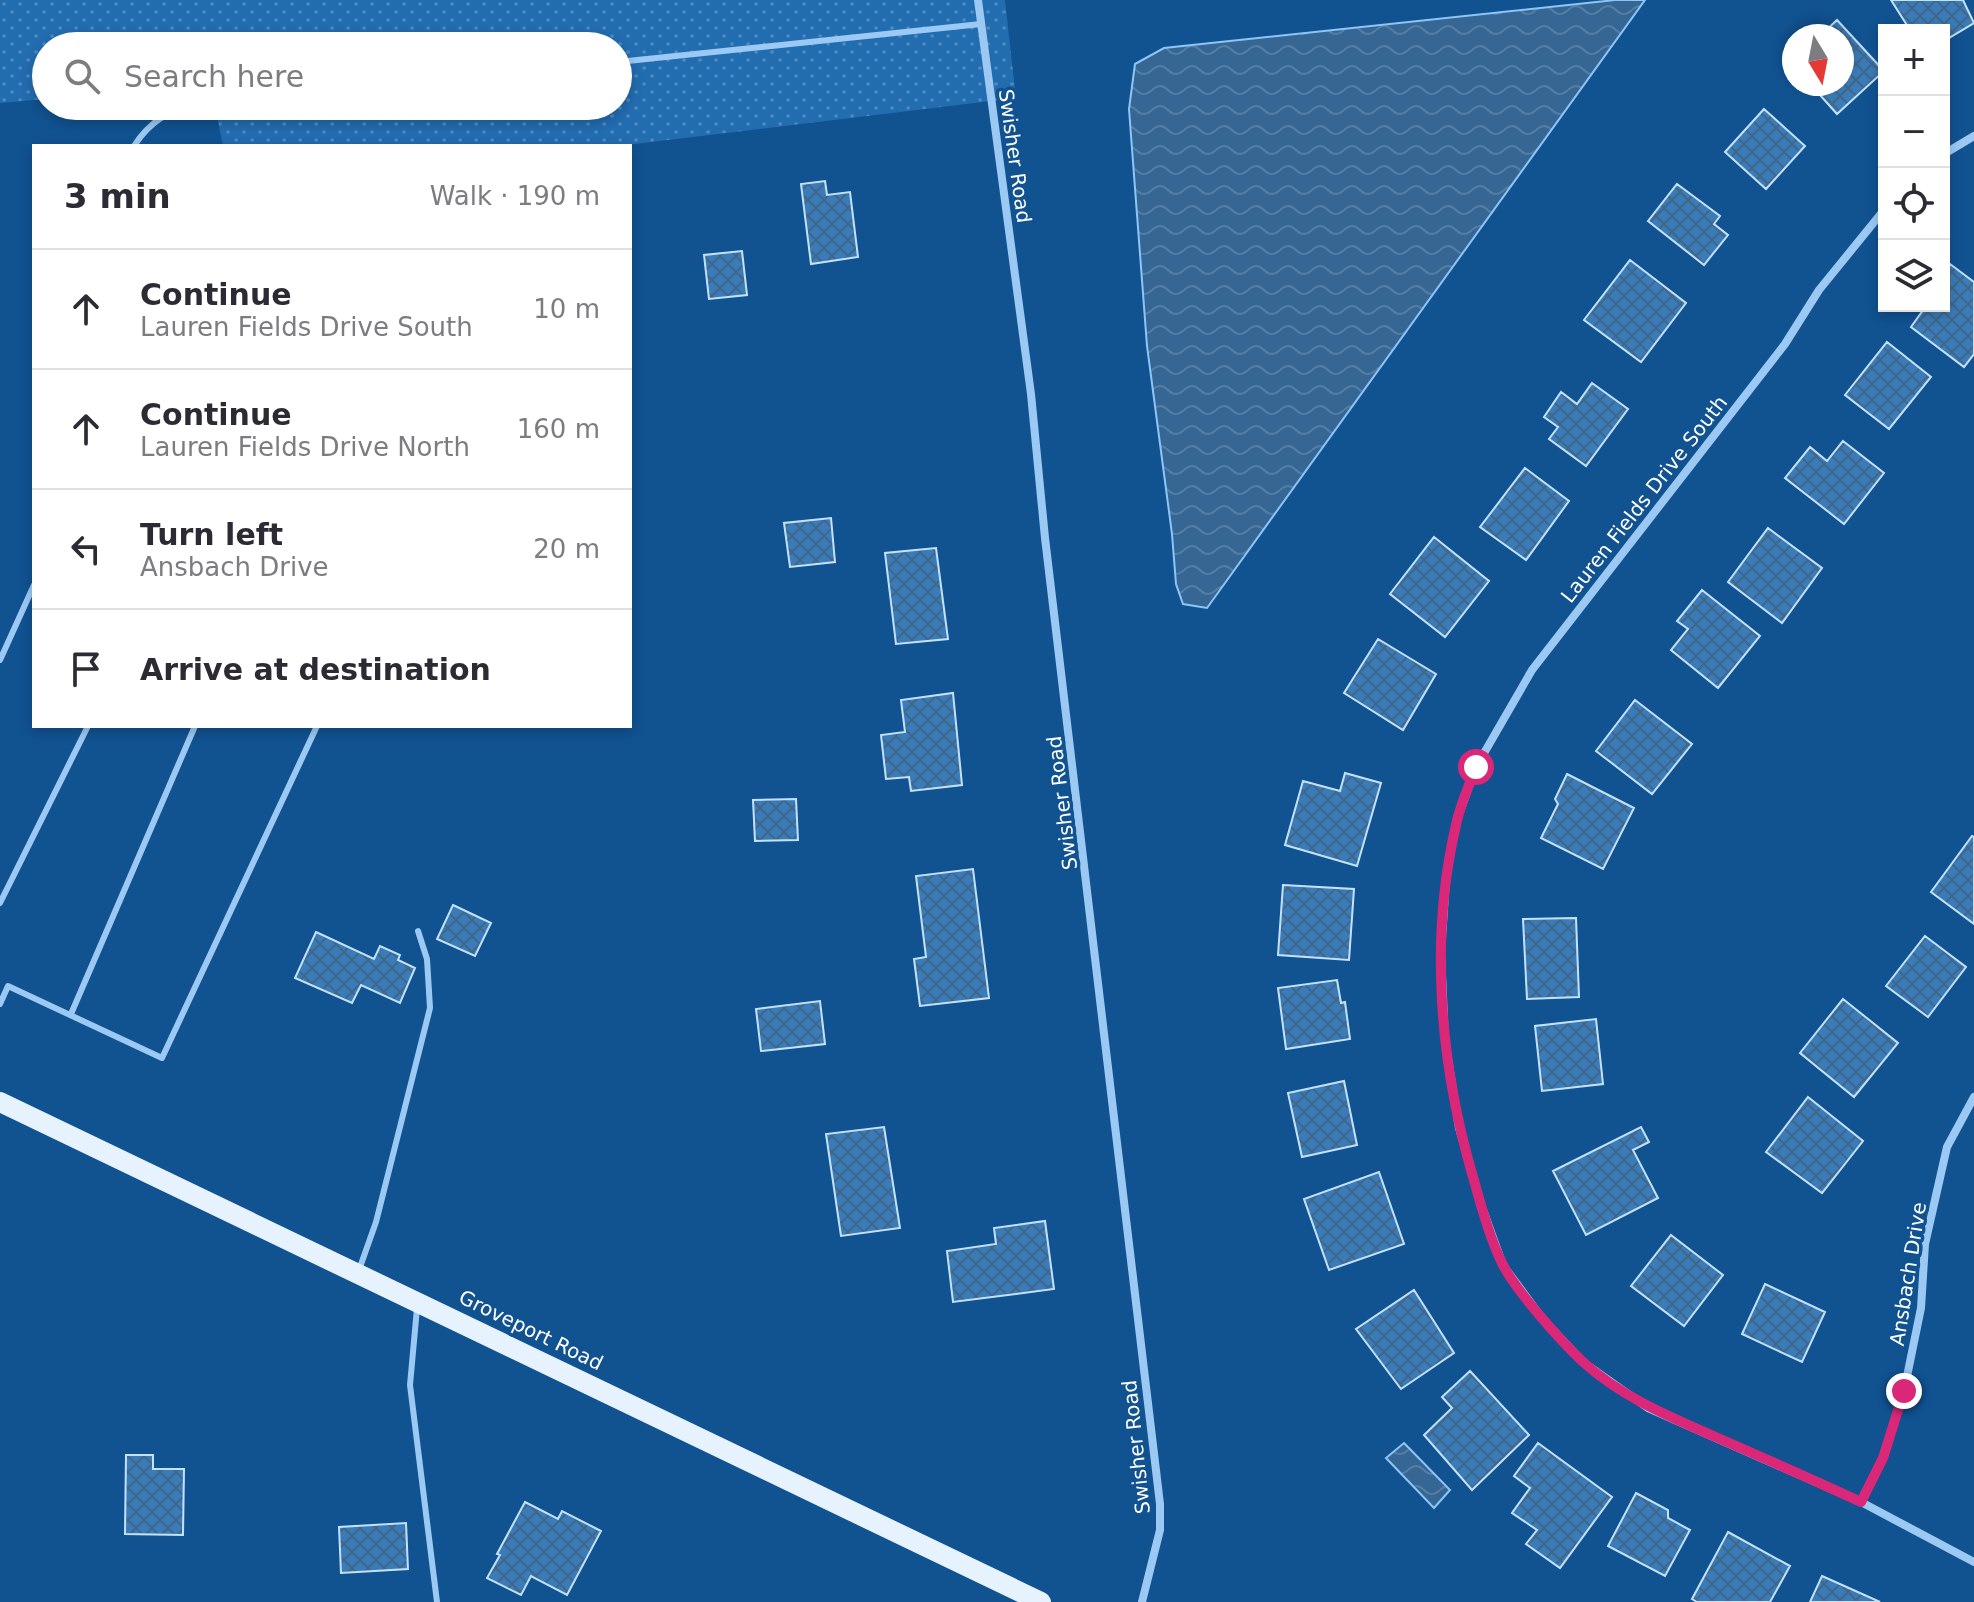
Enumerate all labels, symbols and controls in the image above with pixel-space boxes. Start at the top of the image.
north arrow [1782,24,1854,96]
map controls [1878,24,1950,312]
button: + [1878,24,1950,96]
search box [32,32,632,120]
icon: search [60,54,104,98]
text: Search here [124,59,304,94]
street label: Swisher Road [994,88,1036,224]
button: − [1878,96,1950,168]
button: locate [1878,168,1950,240]
text: 3 min [64,176,171,216]
text: Walk · 190 m [430,181,600,211]
button: layers [1878,240,1950,312]
text: Continue [140,277,292,312]
icon: ahead [64,287,108,331]
text: 10 m [533,294,600,324]
text: Lauren Fields Drive South [140,312,473,342]
street label: Lauren Fields Drive South [1556,391,1732,607]
text: Continue [140,397,292,432]
icon: ahead [64,407,108,451]
text: 160 m [517,414,600,444]
text: Lauren Fields Drive North [140,432,470,462]
text: Turn left [140,517,283,552]
icon: left [64,527,108,571]
text: 20 m [533,534,600,564]
text: Ansbach Drive [140,552,329,582]
icon: arrive [64,647,108,691]
text: Arrive at destination [140,652,491,687]
street label: Swisher Road [1042,735,1082,871]
route start [1458,749,1494,785]
street label: Ansbach Drive [1885,1200,1931,1348]
street label: Groveport Road [455,1285,607,1375]
route end [1886,1373,1922,1409]
street label: Swisher Road [1117,1379,1155,1515]

